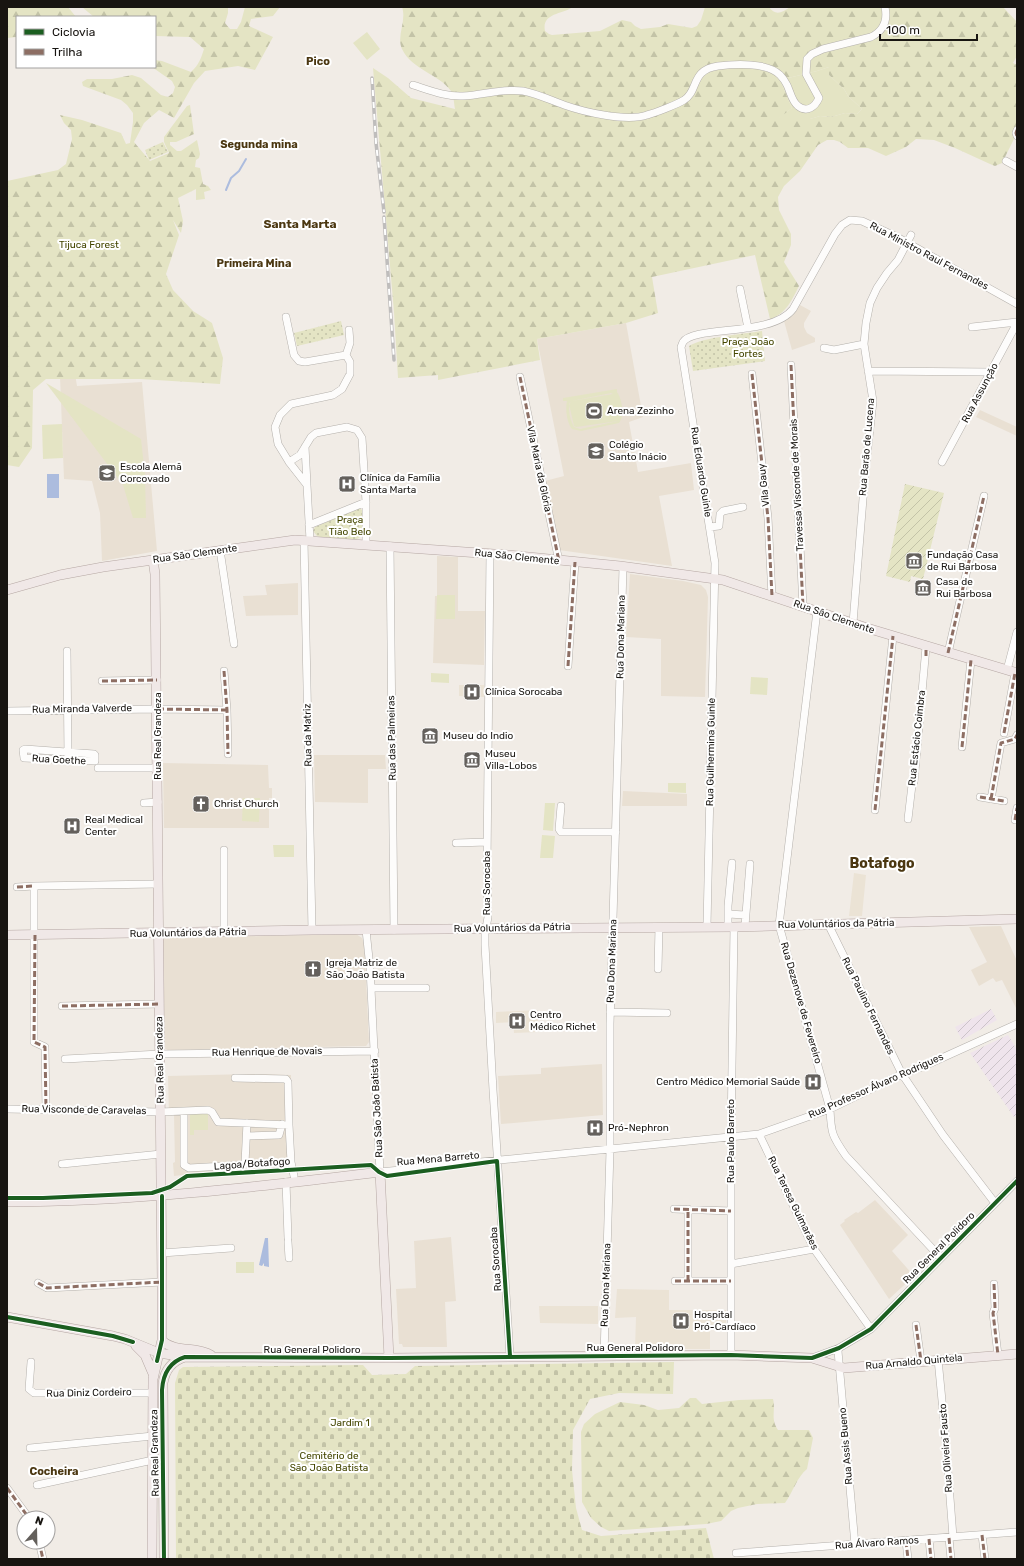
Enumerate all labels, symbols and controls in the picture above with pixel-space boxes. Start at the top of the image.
legend [16,16,156,68]
scale bar [880,16,977,42]
text: 100 m [886,23,920,37]
text: Ciclovia [52,25,95,39]
text: Trilha [52,45,82,59]
district label: Pico [306,55,330,68]
district label: Segunda mina [220,138,298,151]
district label: Santa Marta [263,217,337,231]
street label: Rua Ministro Raul Fernandes [868,220,990,292]
park label: Tijuca Forest [59,239,119,251]
district label: Primeira Mina [217,257,291,270]
park label: Praça João Fortes [722,336,774,360]
street label: Rua Assunção [959,361,1001,425]
street label: Rua Barão de Lucena [857,397,877,497]
sports icon: Arena Zezinho [584,401,604,421]
place label: Arena Zezinho [607,405,674,417]
street label: Travessa Visconde de Morais [788,418,806,552]
street label: Vila Maria da Glória [524,425,554,513]
street label: Rua Eduardo Guinle [688,426,714,518]
place label: Colégio Santo Inácio [609,439,667,463]
school or university icon: Colégio Santo Inácio [586,441,606,461]
place label: Escola Alemã Corcovado [120,461,182,485]
street label: Vila Gauy [756,462,772,507]
school or university icon: Escola Alemã Corcovado [97,463,117,483]
place label: Clínica da Família Santa Marta [360,472,440,496]
hospital icon: Clínica da Família Santa Marta [337,474,357,494]
park label: Praça Tião Belo [329,514,371,538]
street label: Rua São Clemente [152,542,238,566]
street label: Rua São Clemente [474,547,560,567]
place label: Fundação Casa de Rui Barbosa [927,549,998,573]
museum icon: Fundação Casa de Rui Barbosa [904,551,924,571]
place label: Casa de Rui Barbosa [936,576,992,600]
museum icon: Casa de Rui Barbosa [913,578,933,598]
street label: Rua Dona Mariana [614,595,628,679]
street label: Rua São Clemente [792,597,877,637]
hospital icon: Clínica Sorocaba [462,682,482,702]
place label: Clínica Sorocaba [485,686,562,698]
street label: Rua Estácio Coimbra [906,690,928,786]
street label: Rua Real Grandeza [152,692,164,780]
street label: Rua das Palmeiras [385,695,399,781]
street label: Rua Guilhermina Guinle [704,697,718,806]
street label: Rua Miranda Valverde [32,702,132,716]
street label: Rua da Matriz [301,703,315,767]
museum icon: Museu do Indio [420,726,440,746]
place label: Museu do Indio [443,730,513,742]
place label: Museu Villa-Lobos [485,748,537,772]
museum icon: Museu Villa-Lobos [462,750,482,770]
street label: Rua Goethe [32,753,87,767]
church icon: Christ Church [191,794,211,814]
place label: Christ Church [214,798,279,810]
place label: Real Medical Center [85,814,143,838]
hospital icon: Real Medical Center [62,816,82,836]
street label: Rua Sorocaba [481,851,493,915]
district label: Botafogo [849,855,915,872]
street label: Rua Voluntários da Pátria [778,917,894,931]
street label: Rua Dona Mariana [605,919,619,1003]
street label: Rua Voluntários da Pátria [454,921,570,935]
street label: Rua Voluntários da Pátria [130,926,246,940]
street label: Rua Dezenove de Fevereiro [778,941,824,1065]
street label: Rua Paulino Fernandes [839,955,897,1057]
place label: Igreja Matriz de São João Batista [326,957,405,981]
church icon: Igreja Matriz de São João Batista [303,959,323,979]
place label: Centro Médico Richet [530,1009,596,1033]
hospital icon: Centro Médico Richet [507,1011,527,1031]
street label: Rua Real Grandeza [153,1016,167,1104]
street label: Rua Henrique de Novais [212,1045,322,1059]
street label: Rua Professor Álvaro Rodrigues [807,1051,945,1121]
street label: Rua São João Batista [368,1058,386,1158]
hospital icon: Centro Médico Memorial Saúde [803,1072,823,1092]
place label: Centro Médico Memorial Saúde [656,1076,800,1088]
street label: Rua Paulo Barreto [725,1099,737,1183]
street label: Rua Visconde de Caravelas [21,1103,147,1117]
hospital icon: Pró-Nephron [585,1118,605,1138]
place label: Pró-Nephron [608,1122,669,1134]
street label: Rua Mena Barreto [396,1149,480,1169]
street label: Rua Teresa Guimarães [765,1154,821,1252]
street label: Lagoa/Botafogo [213,1155,291,1173]
street label: Rua General Polidoro [901,1209,978,1286]
street label: Rua Sorocaba [488,1226,504,1292]
street label: Rua Dona Mariana [599,1243,613,1327]
place label: Hospital Pró-Cardíaco [694,1309,756,1333]
hospital icon: Hospital Pró-Cardíaco [671,1311,691,1331]
street label: Rua General Polidoro [587,1342,684,1354]
street label: Rua General Polidoro [264,1344,361,1356]
street label: Rua Arnaldo Quintela [865,1352,963,1372]
street label: Rua Diniz Cordeiro [46,1386,132,1400]
street label: Rua Oliveira Fausto [937,1403,955,1493]
street label: Rua Assis Bueno [837,1407,855,1485]
street label: Rua Real Grandeza [148,1409,162,1497]
park label: Jardim 1 [330,1417,370,1429]
park label: Cemitério de São João Batista [290,1450,368,1474]
district label: Cocheira [29,1465,79,1478]
north arrow [16,1510,56,1550]
text: N [33,1514,45,1529]
street label: Rua Álvaro Ramos [835,1534,919,1552]

